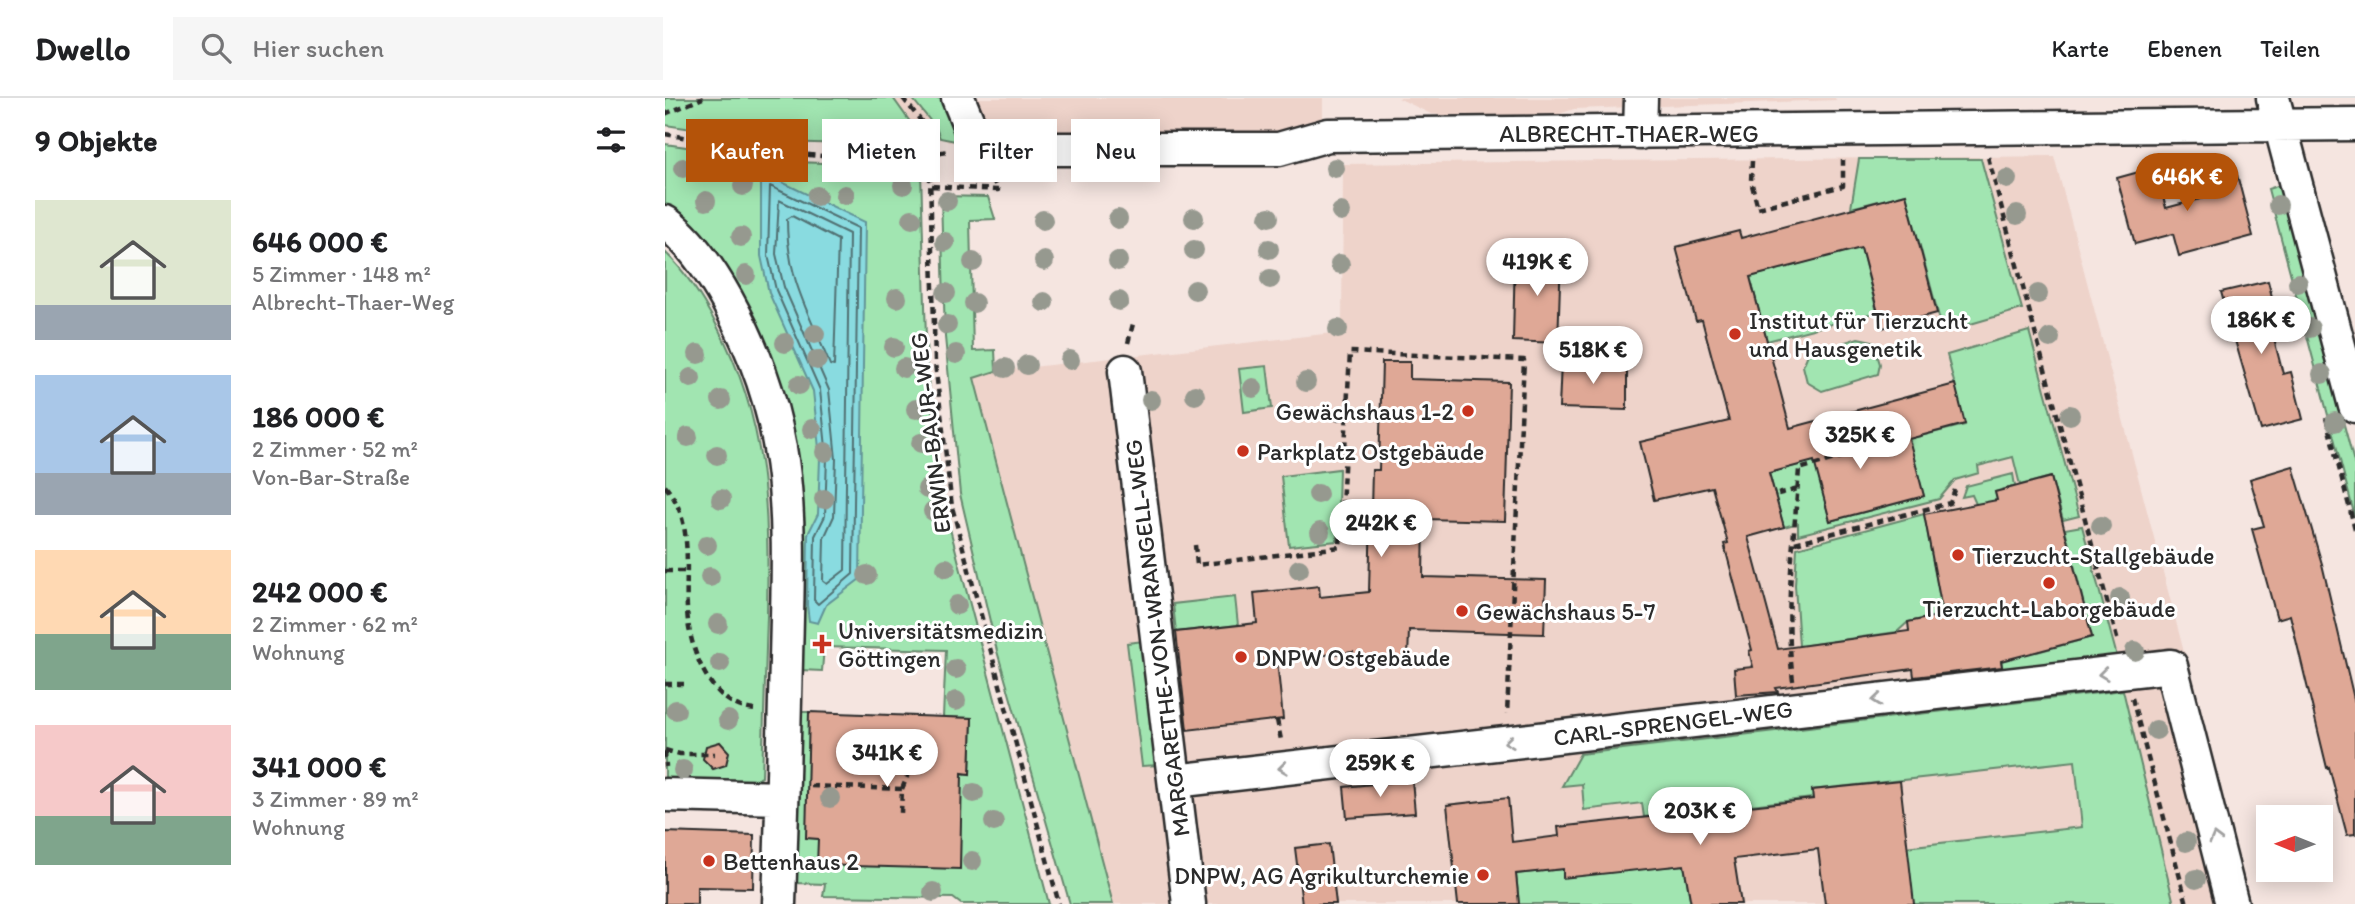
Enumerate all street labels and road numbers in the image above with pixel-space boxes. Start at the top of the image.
street label: ALBRECHT-THAER-WEG [1499,119,1759,148]
street label: ERWIN-BAUR-WEG [903,331,957,535]
street label: MARGARETHE-VON-WRANGELL-WEG [1118,438,1196,838]
street label: CARL-SPRENGEL-WEG [1552,694,1794,752]

